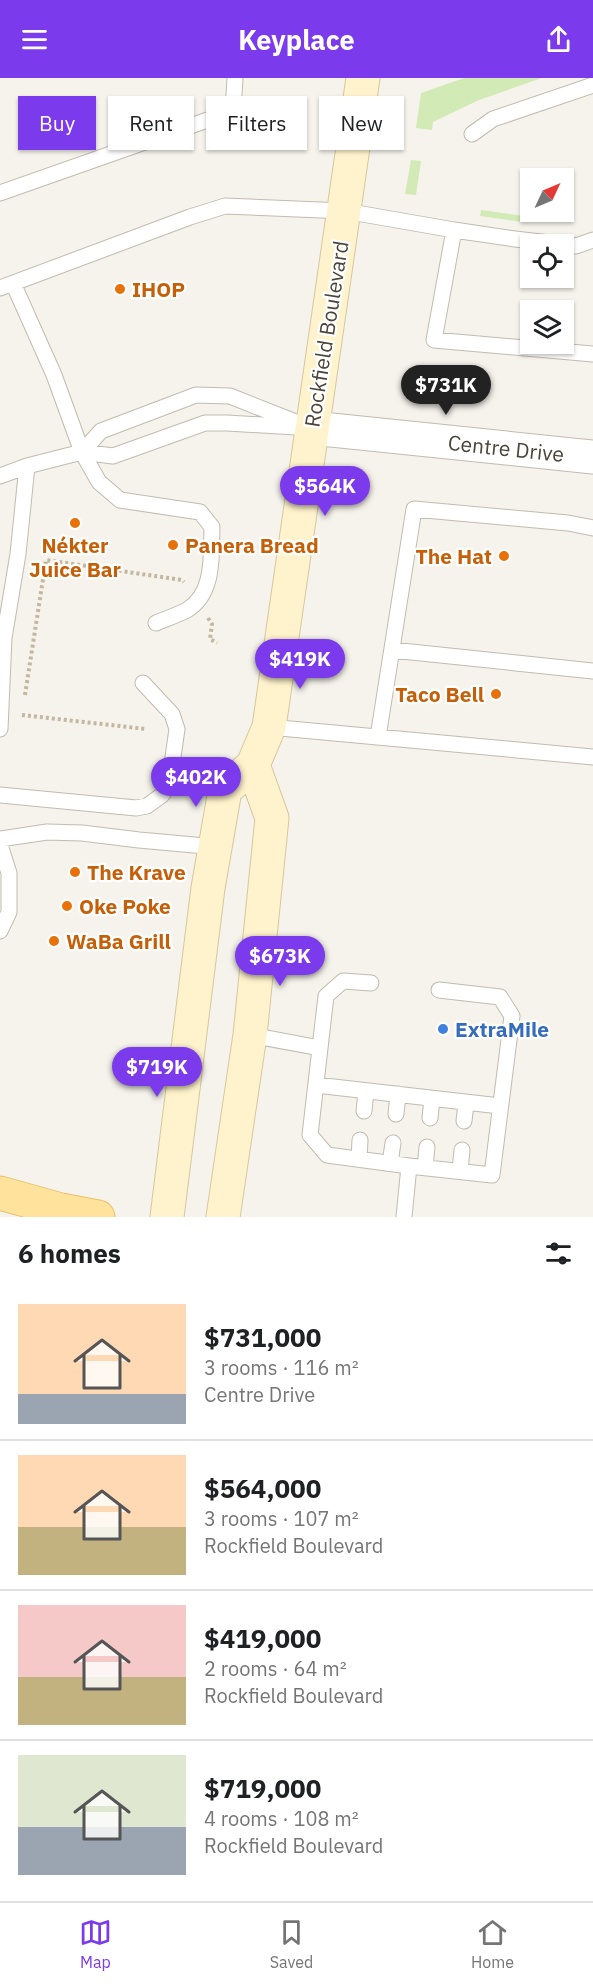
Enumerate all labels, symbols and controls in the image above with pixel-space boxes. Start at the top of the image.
text: Keyplace [238,22,355,57]
icon: menu [18,23,51,56]
icon: share [542,23,575,56]
chip: Buy [18,96,96,150]
chip: Rent [108,96,194,150]
chip: Filters [206,96,307,150]
chip: New [319,96,404,150]
north arrow [520,168,574,222]
map controls [520,168,574,354]
button: locate [520,234,574,288]
street label: Rockfield Boulevard [297,239,355,429]
place label: IHOP [132,275,185,303]
marker: IHOP [113,282,127,296]
button: layers [520,300,574,354]
pin: $731K [404,365,488,416]
text: $731K [415,371,477,398]
street label: Centre Drive [447,428,565,468]
pin: $564K [283,466,367,517]
text: $564K [294,472,356,499]
marker: Nékter Juice Bar [68,516,82,530]
place label: Nékter Juice Bar [29,531,122,583]
place label: Panera Bread [185,531,319,559]
marker: Panera Bread [166,538,180,552]
place label: The Hat [415,542,492,570]
marker: The Hat [497,549,511,563]
pin: $419K [258,639,342,690]
text: $419K [269,645,331,672]
place label: Taco Bell [395,680,484,708]
marker: Taco Bell [489,687,503,701]
pin: $402K [154,757,238,808]
text: $402K [165,763,227,790]
place label: The Krave [87,858,186,886]
marker: The Krave [68,865,82,879]
place label: Oke Poke [79,892,171,920]
marker: Oke Poke [60,899,74,913]
place label: WaBa Grill [66,927,171,955]
marker: WaBa Grill [47,934,61,948]
pin: $673K [238,936,322,987]
text: $673K [249,942,311,969]
place label: ExtraMile [455,1015,549,1043]
marker: ExtraMile [436,1022,450,1036]
pin: $719K [115,1047,199,1098]
text: $719K [126,1053,188,1080]
text: 6 homes [18,1236,121,1270]
icon: filters [542,1237,575,1270]
text: $731,000 [204,1320,321,1354]
icon: home [66,1328,138,1400]
text: 3 rooms · 116 m² [204,1354,359,1381]
text: Centre Drive [204,1381,315,1408]
text: $564,000 [204,1471,321,1505]
icon: home [66,1479,138,1551]
text: 3 rooms · 107 m² [204,1505,359,1532]
text: Rockfield Boulevard [204,1532,383,1559]
text: $419,000 [204,1621,321,1655]
icon: home [66,1629,138,1701]
text: 2 rooms · 64 m² [204,1655,347,1682]
text: Rockfield Boulevard [204,1682,383,1709]
text: $719,000 [204,1771,321,1805]
icon: home [66,1779,138,1851]
text: 4 rooms · 108 m² [204,1805,359,1832]
text: Rockfield Boulevard [204,1832,383,1859]
tab: Map [79,1916,112,1972]
tab: Saved [270,1916,313,1972]
tab: Home [471,1916,514,1972]

